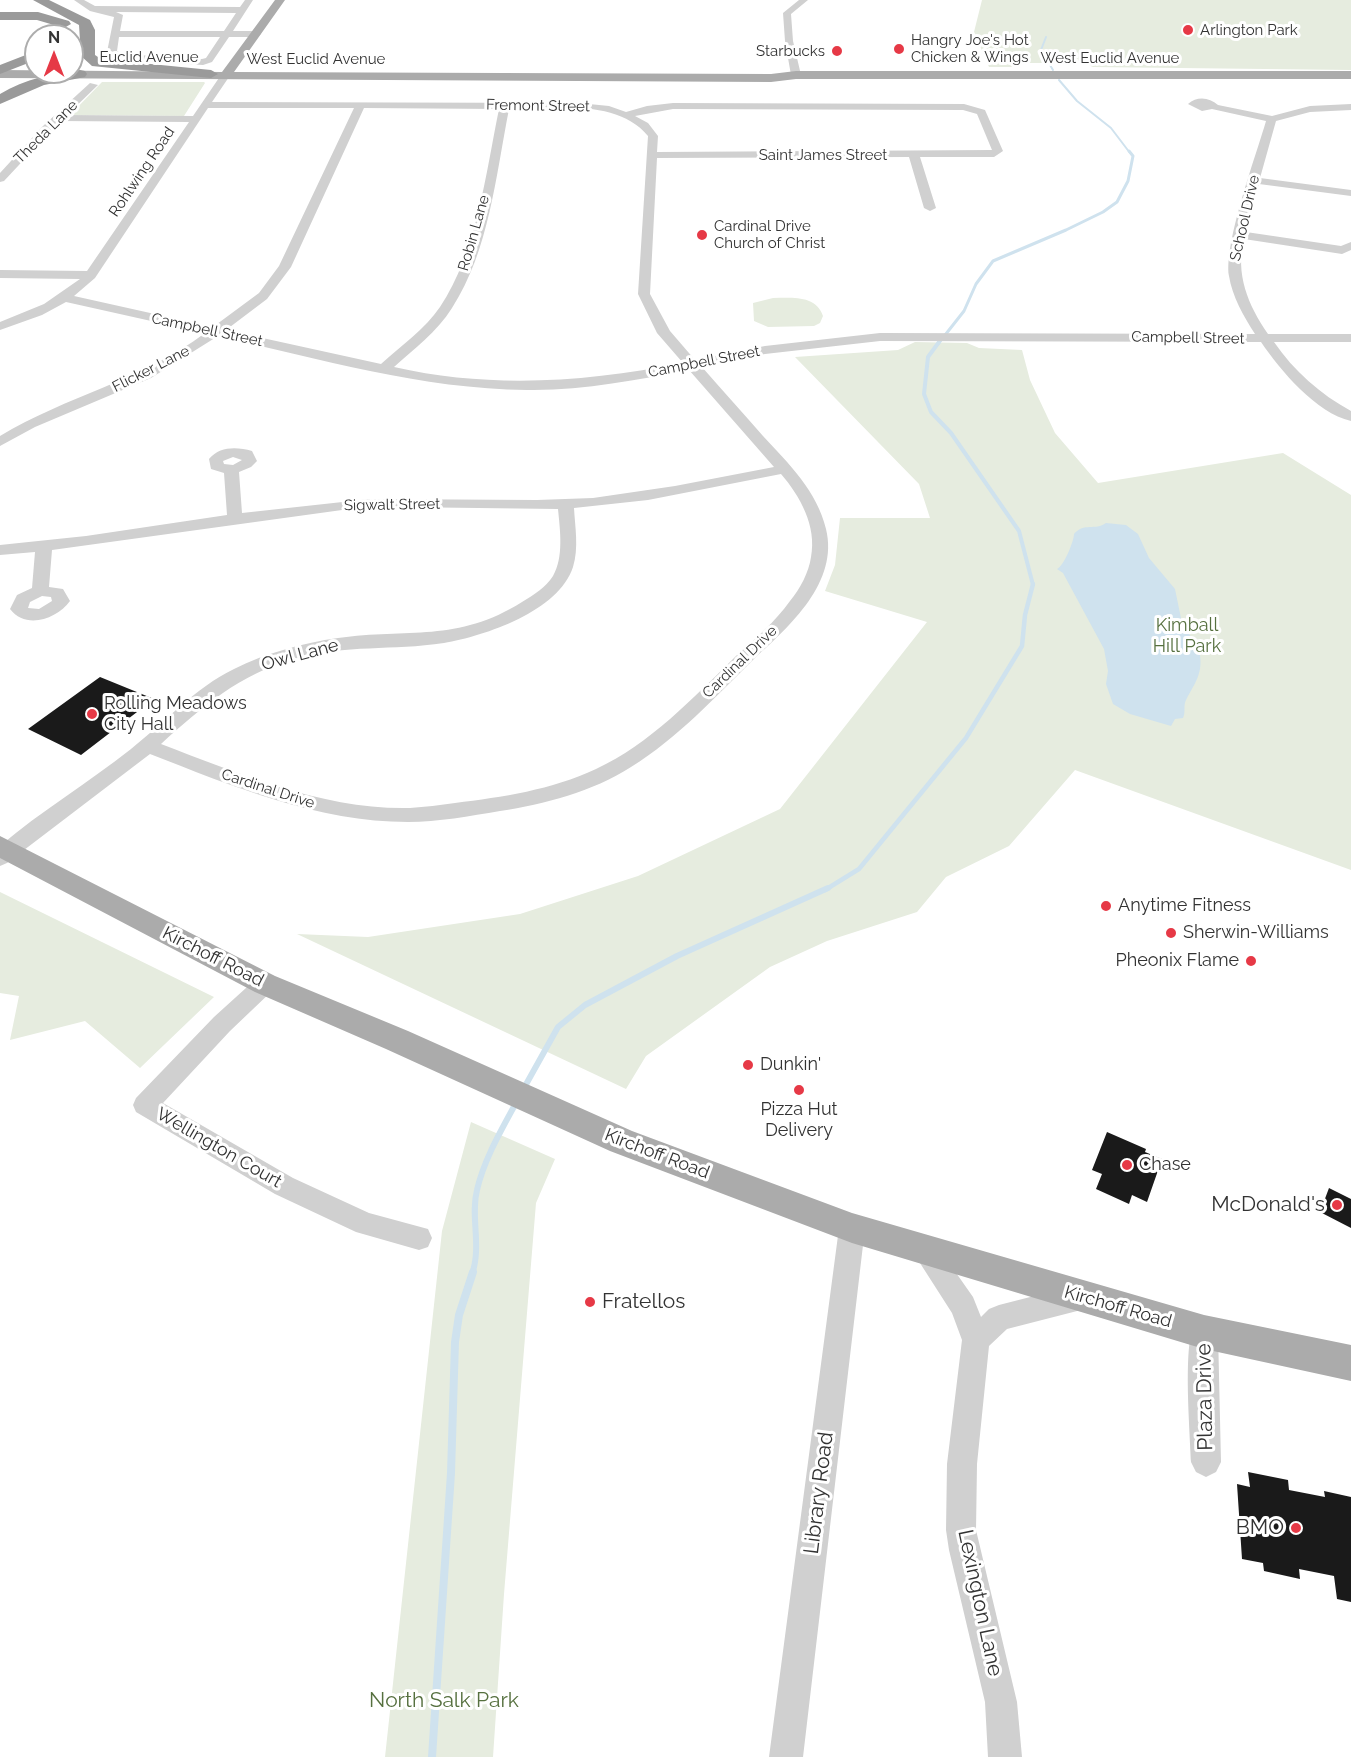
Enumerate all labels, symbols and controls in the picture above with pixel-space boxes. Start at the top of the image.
place label: Arlington Park [1200,21,1298,39]
marker: Arlington Park [1181,23,1195,37]
north arrow [24,24,84,84]
text: N [48,28,60,47]
place label: Hangry Joe's Hot Chicken & Wings [911,31,1029,66]
place label: Starbucks [756,42,825,60]
marker: Hangry Joe's Hot Chicken & Wings [892,42,906,56]
marker: Starbucks [830,44,844,58]
street label: Euclid Avenue [99,48,199,66]
street label: West Euclid Avenue [1041,49,1179,67]
street label: West Euclid Avenue [247,50,385,68]
street label: Theda Lane [10,96,82,168]
street label: Fremont Street [486,96,590,116]
street label: Rohlwing Road [105,124,179,220]
street label: Saint James Street [759,146,887,164]
street label: School Drive [1226,173,1264,263]
street label: Robin Lane [455,193,493,273]
place label: Cardinal Drive Church of Christ [714,217,825,252]
marker: Cardinal Drive Church of Christ [695,228,709,242]
street label: Campbell Street [150,309,264,351]
street label: Campbell Street [1131,328,1245,348]
street label: Flicker Lane [109,342,193,396]
street label: Campbell Street [647,342,761,382]
street label: Sigwalt Street [344,495,440,515]
park label: Kimball Hill Park [1153,615,1221,658]
street label: Cardinal Drive [699,622,781,702]
street label: Owl Lane [259,634,341,676]
place label: Rolling Meadows City Hall [104,693,247,736]
marker: Rolling Meadows City Hall [85,707,99,721]
street label: Cardinal Drive [219,765,317,813]
place label: Anytime Fitness [1118,895,1251,917]
marker: Anytime Fitness [1099,899,1113,913]
street label: Kirchoff Road [159,922,267,992]
place label: Sherwin-Williams [1183,922,1329,944]
marker: Sherwin-Williams [1164,926,1178,940]
place label: Pheonix Flame [1116,950,1239,972]
marker: Pheonix Flame [1244,954,1258,968]
place label: Dunkin' [760,1054,821,1076]
marker: Dunkin' [741,1058,755,1072]
marker: Pizza Hut Delivery [792,1083,806,1097]
place label: Pizza Hut Delivery [760,1099,838,1142]
street label: Wellington Court [152,1103,286,1193]
street label: Kirchoff Road [601,1124,713,1184]
place label: Chase [1139,1154,1191,1176]
marker: Chase [1120,1158,1134,1172]
place label: McDonald's [1211,1192,1325,1218]
marker: McDonald's [1330,1198,1344,1212]
street label: Kirchoff Road [1062,1281,1174,1333]
place label: Fratellos [602,1289,685,1315]
marker: Fratellos [583,1295,597,1309]
street label: Plaza Drive [1191,1343,1219,1451]
street label: Library Road [799,1430,839,1556]
place label: BMO [1236,1515,1284,1541]
marker: BMO [1289,1521,1303,1535]
street label: Lexington Lane [952,1527,1008,1679]
park label: North Salk Park [369,1688,519,1714]

